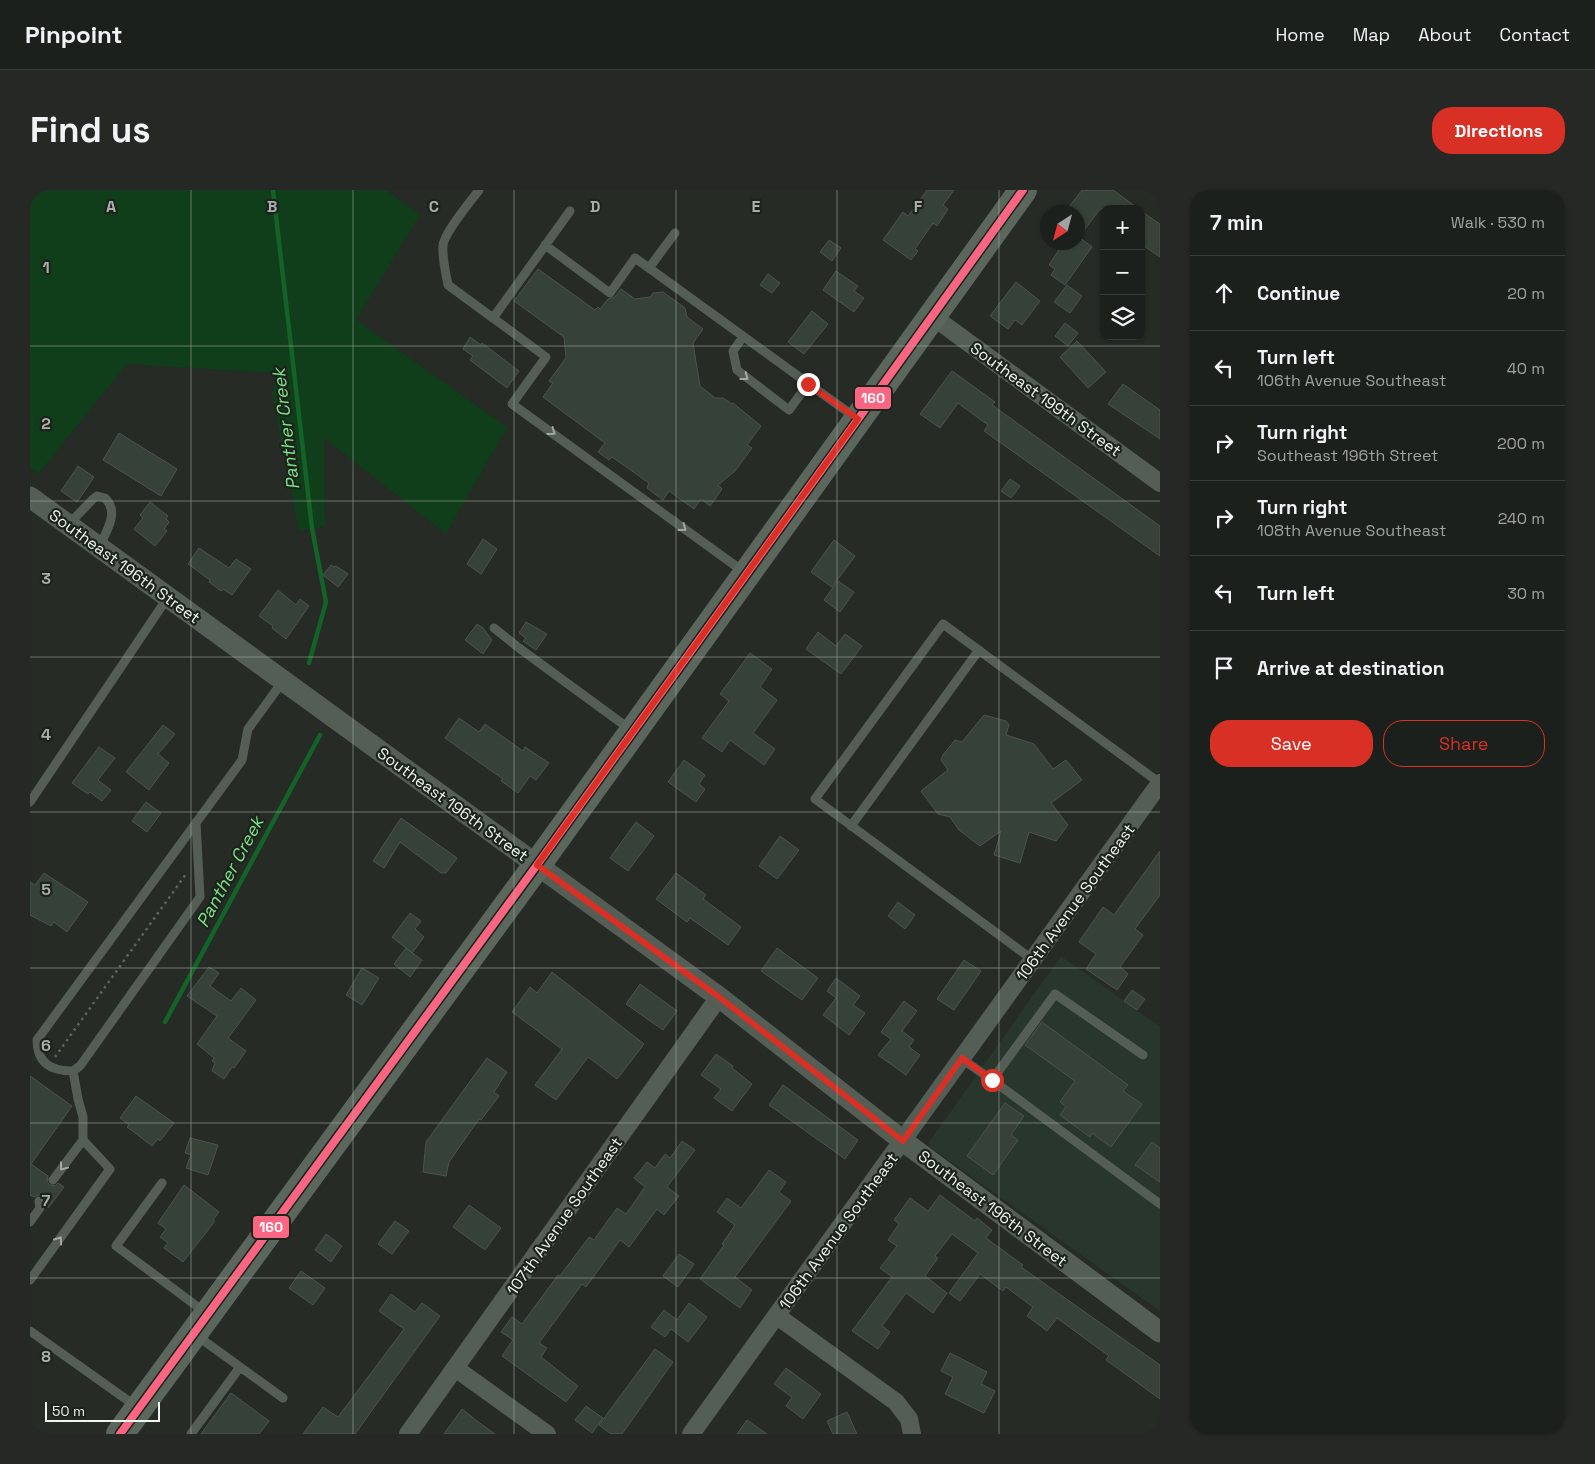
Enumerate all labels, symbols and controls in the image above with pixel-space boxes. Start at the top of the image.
text: Pinpoint [25,19,122,50]
text: Home [1276,23,1325,46]
text: Map [1353,23,1390,46]
text: About [1418,23,1472,46]
text: Contact [1500,23,1570,46]
button: Directions [1432,107,1565,154]
text: Find us [30,108,151,152]
text: A [106,196,116,217]
text: B [267,196,277,217]
text: C [429,196,439,217]
text: D [590,196,600,217]
text: E [752,196,761,217]
text: F [914,196,923,217]
north arrow [1040,205,1085,250]
map controls [1100,205,1145,340]
button: + [1100,205,1145,250]
text: 7 min [1210,209,1263,236]
text: Walk · 530 m [1451,212,1545,233]
button: − [1100,250,1145,295]
text: 1 [42,257,50,278]
icon: ahead [1210,279,1238,307]
text: Continue [1257,281,1340,306]
text: 20 m [1507,283,1545,304]
button: layers [1100,295,1145,340]
street label: Southeast 199th Street [966,338,1125,461]
text: Turn left [1257,345,1335,370]
icon: left [1210,354,1238,382]
text: 40 m [1507,358,1545,379]
water label: Panther Creek [266,365,304,491]
text: 106th Avenue Southeast [1257,370,1446,391]
one-way arrow [739,371,749,380]
route end [797,373,820,396]
line badge: 160 [854,386,892,410]
text: 160 [861,389,885,407]
text: 2 [41,413,51,434]
text: Turn right [1257,420,1347,445]
one-way arrow [546,426,555,436]
icon: right [1210,429,1238,457]
text: 200 m [1497,433,1545,454]
text: Southeast 196th Street [1257,445,1438,466]
text: Turn right [1257,495,1347,520]
icon: right [1210,504,1238,532]
street label: Southeast 196th Street [45,505,204,628]
text: 240 m [1498,508,1545,529]
text: 108th Avenue Southeast [1257,520,1446,541]
one-way arrow [677,522,687,531]
text: 3 [41,568,51,589]
icon: left [1210,579,1238,607]
text: Turn left [1257,581,1335,606]
text: 30 m [1507,583,1545,604]
icon: arrive [1210,654,1238,682]
text: Arrive at destination [1257,656,1445,681]
button: Save [1210,720,1373,767]
button: Share [1383,720,1545,767]
text: 4 [41,724,51,745]
street label: Southeast 196th Street [373,743,532,866]
water label: Panther Creek [191,810,269,931]
street label: 106th Avenue Southeast [1011,820,1140,985]
text: 5 [41,879,51,900]
text: 6 [41,1035,51,1056]
route start [981,1069,1004,1092]
street label: 107th Avenue Southeast [502,1133,627,1299]
street label: Southeast 196th Street [914,1145,1071,1271]
street label: 106th Avenue Southeast [774,1149,903,1314]
one-way arrow [60,1161,68,1170]
text: 7 [42,1190,51,1211]
line badge: 160 [252,1215,290,1239]
text: 160 [259,1218,283,1236]
one-way arrow [53,1237,61,1246]
text: 8 [41,1346,51,1367]
scale bar [45,1399,160,1422]
text: 50 m [52,1402,85,1420]

